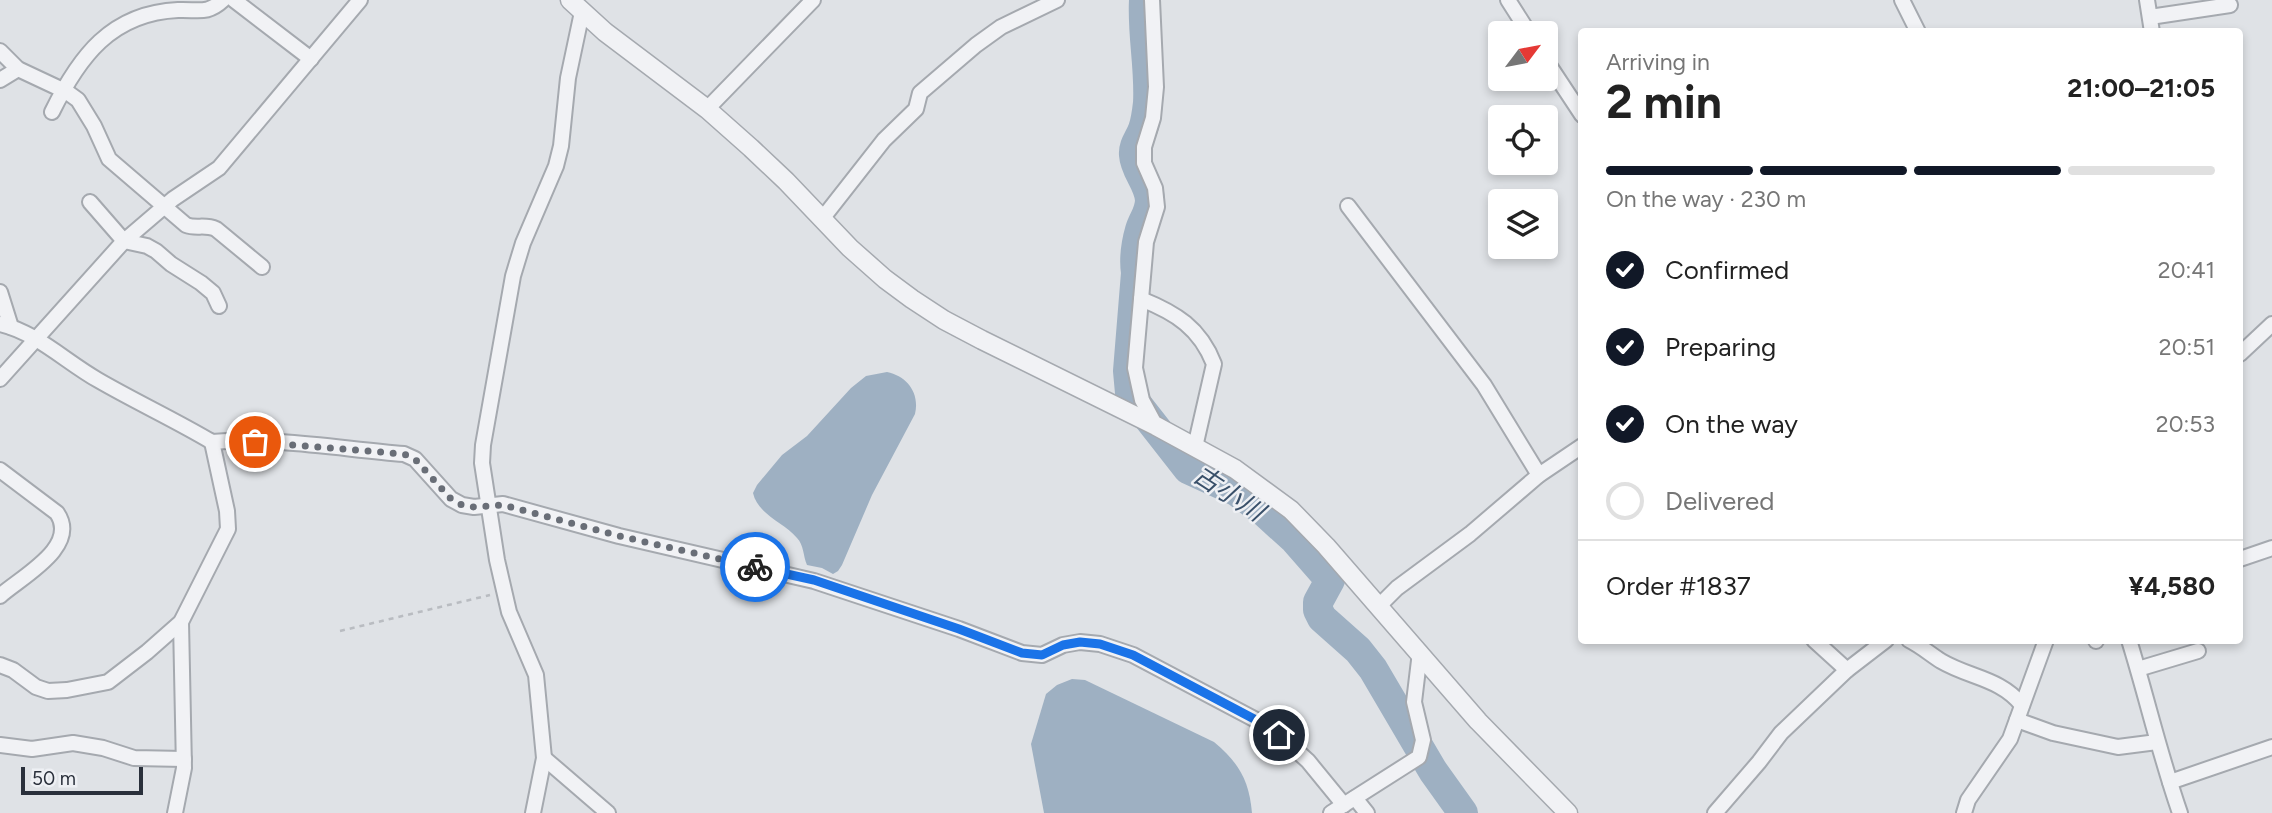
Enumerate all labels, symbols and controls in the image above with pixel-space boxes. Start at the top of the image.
north arrow [1488,21,1558,91]
map controls [1488,21,1558,259]
text: Arriving in [1606,48,1710,76]
text: 21:00–21:05 [2067,72,2215,104]
text: 2 min [1606,74,1722,130]
button: locate [1488,105,1558,175]
text: On the way · 230 m [1606,185,1806,213]
button: layers [1488,189,1558,259]
icon: check [1606,251,1644,289]
text: Confirmed [1665,254,1789,286]
text: 20:41 [2158,256,2215,284]
icon: check [1606,328,1644,366]
text: Preparing [1665,331,1776,363]
text: 20:51 [2159,333,2215,361]
icon: check [1606,405,1644,443]
text: On the way [1665,408,1798,440]
text: 20:53 [2156,410,2215,438]
pin [225,412,285,472]
icon: bag [236,423,274,461]
water label: 古小川 [1188,458,1273,529]
text: Delivered [1665,485,1774,517]
courier [720,532,790,602]
icon: bike [736,548,774,586]
text: Order #1837 [1606,570,1751,602]
text: ¥4,580 [2128,570,2215,602]
pin [1249,705,1309,765]
icon: home [1260,716,1298,754]
scale bar [21,764,144,796]
text: 50 m [32,767,76,790]

